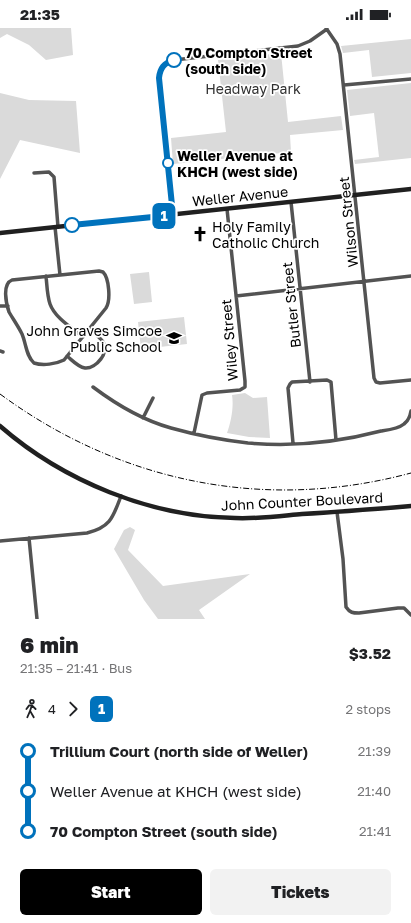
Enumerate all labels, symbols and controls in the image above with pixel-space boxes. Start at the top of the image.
text: 21:35 [20,5,60,23]
place label: 70 Compton Street (south side) [185,44,313,77]
marker: 70 Compton Street (south side) [166,52,182,68]
park label: Headway Park [205,80,301,97]
place label: Weller Avenue at KHCH (west side) [177,147,298,180]
marker: Weller Avenue at KHCH (west side) [162,157,174,169]
street label: Wilson Street [335,176,361,268]
street label: Weller Avenue [191,183,289,209]
line badge: 1 [151,203,177,229]
text: 1 [160,207,168,224]
unlabelled marker [64,217,80,233]
place label: Holy Family Catholic Church [212,218,319,251]
church icon: Holy Family Catholic Church [191,225,209,243]
street label: Butler Street [278,261,304,349]
street label: Wiley Street [217,298,241,382]
place label: John Graves Simcoe Public School [26,322,162,355]
school or university icon: John Graves Simcoe Public School [165,329,183,347]
street label: John Counter Boulevard [221,488,383,514]
text: 6 min [20,631,79,658]
text: $3.52 [349,644,391,662]
text: 21:35 – 21:41 · Bus [20,660,132,676]
icon: walk [20,698,42,720]
icon: forward [62,698,84,720]
text: 1 [98,700,105,717]
text: 4 [48,701,56,717]
text: 2 stops [345,701,391,717]
text: Trillium Court (north side of Weller) [50,742,308,760]
text: 21:39 [358,743,391,759]
text: Weller Avenue at KHCH (west side) [50,782,302,800]
text: 21:40 [357,783,391,799]
text: 70 Compton Street (south side) [50,822,277,840]
text: 21:41 [359,823,391,839]
button: Start [20,869,202,915]
button: Tickets [210,869,391,915]

